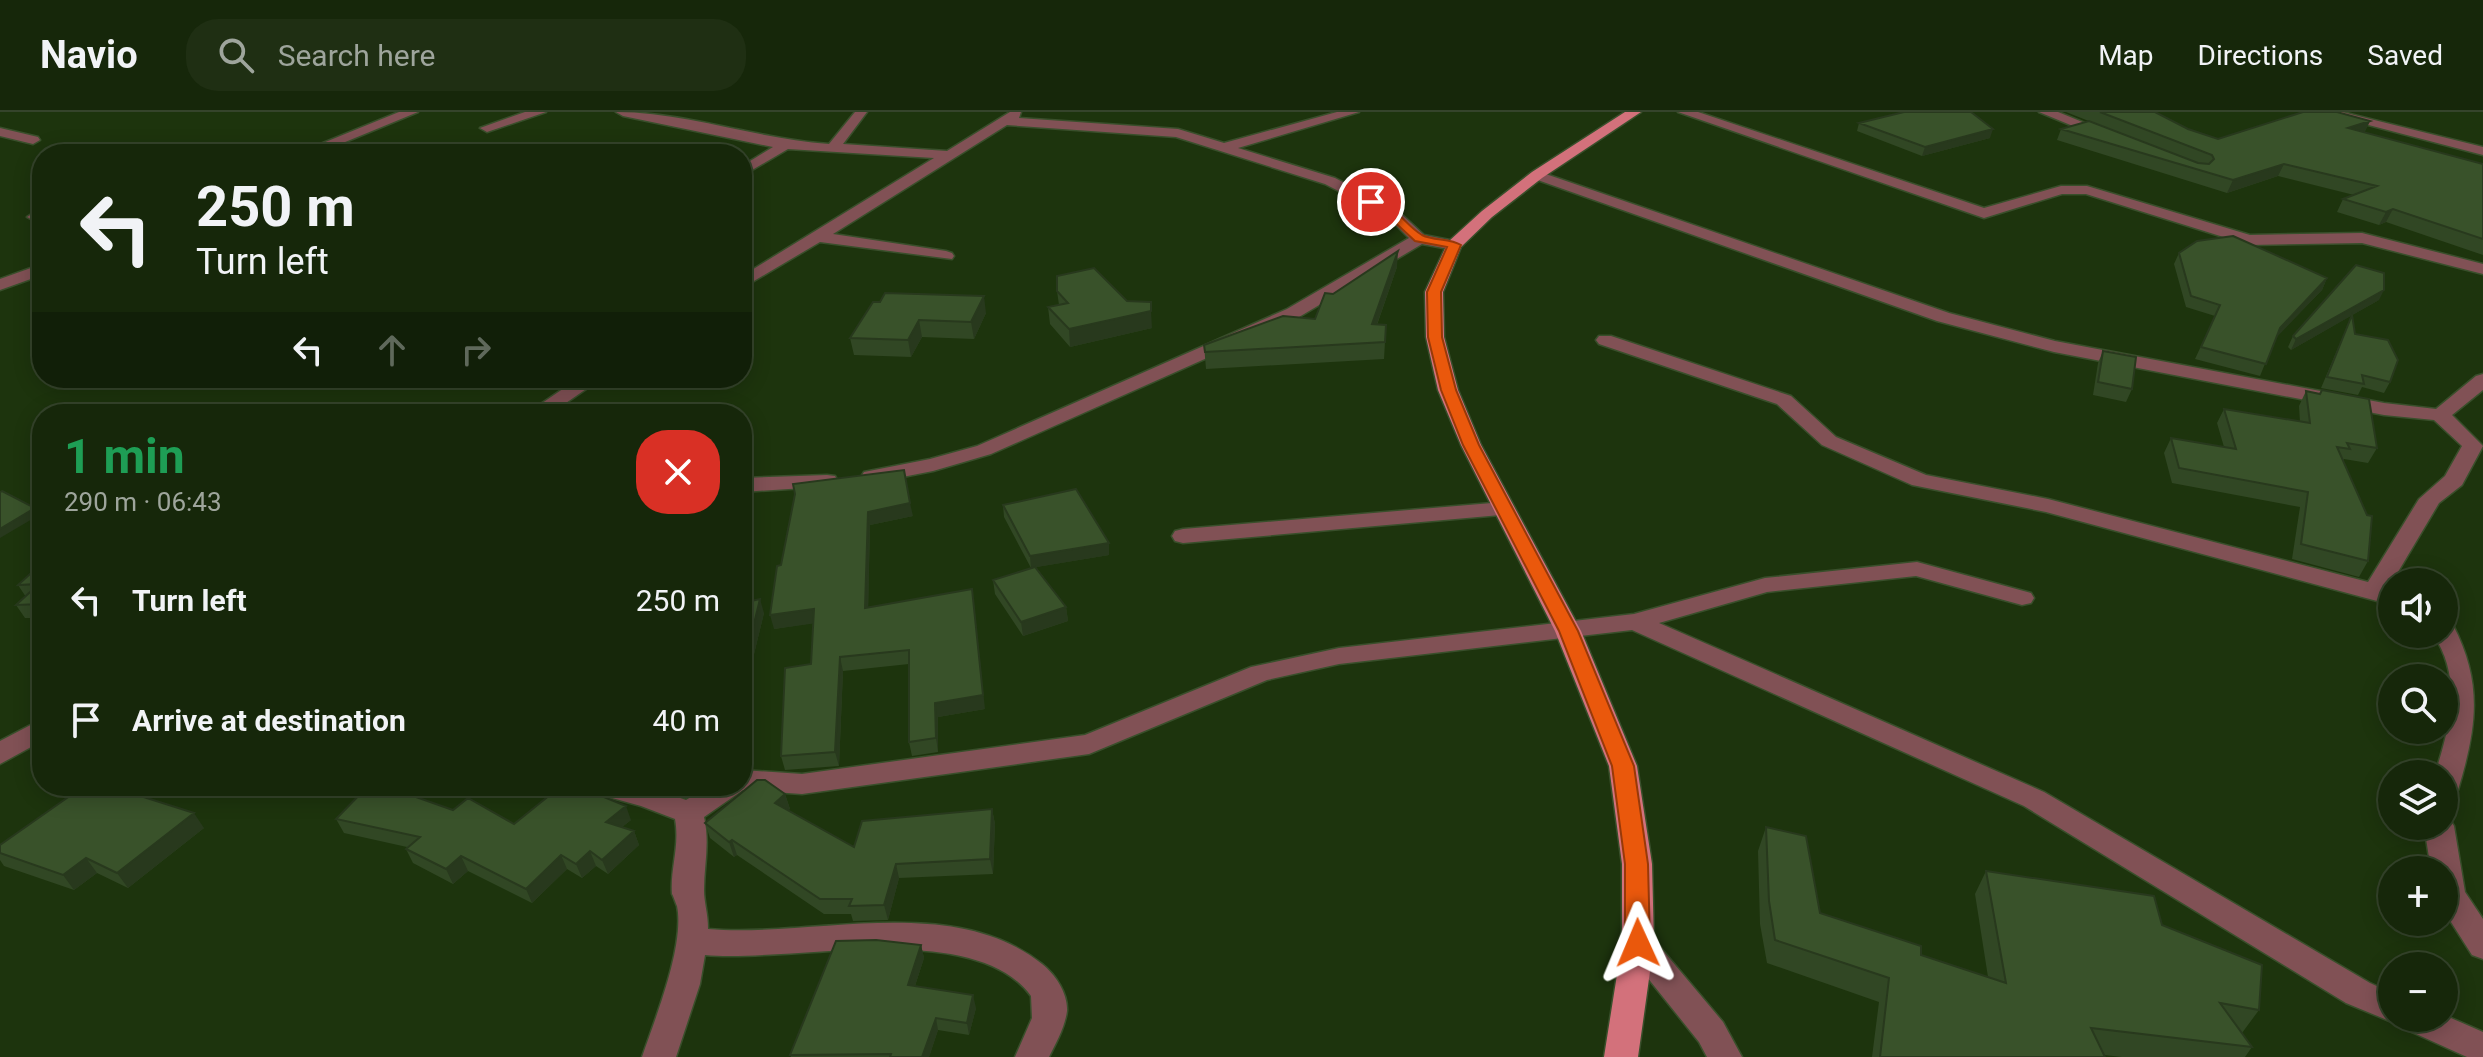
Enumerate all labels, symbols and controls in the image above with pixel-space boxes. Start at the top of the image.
search box [186,19,746,91]
text: Navio [40,33,138,77]
icon: search [214,33,258,77]
text: Search here [278,38,435,73]
text: Map [2098,39,2154,72]
text: Directions [2198,39,2323,72]
text: Saved [2367,39,2443,72]
pin [1337,168,1405,236]
text: 250 m [196,174,355,240]
icon: left [64,176,168,280]
icon: arrive [1349,180,1393,224]
text: Turn left [196,241,329,283]
icon: left [286,328,330,372]
icon: ahead [370,328,414,372]
icon: right [454,328,498,372]
text: 1 min [64,428,185,485]
button: close [636,430,720,514]
text: 290 m · 06:43 [64,487,222,517]
map controls [2378,568,2458,1032]
button: sound [2378,568,2458,648]
icon: left [64,578,108,622]
text: Turn left [132,583,247,618]
text: 250 m [636,583,720,618]
button: search [2378,664,2458,744]
icon: arrive [64,698,108,742]
text: Arrive at destination [132,703,406,738]
text: 40 m [653,703,720,738]
button: layers [2378,760,2458,840]
button: + [2378,856,2458,936]
position arrow [1596,901,1680,985]
button: − [2378,952,2458,1032]

